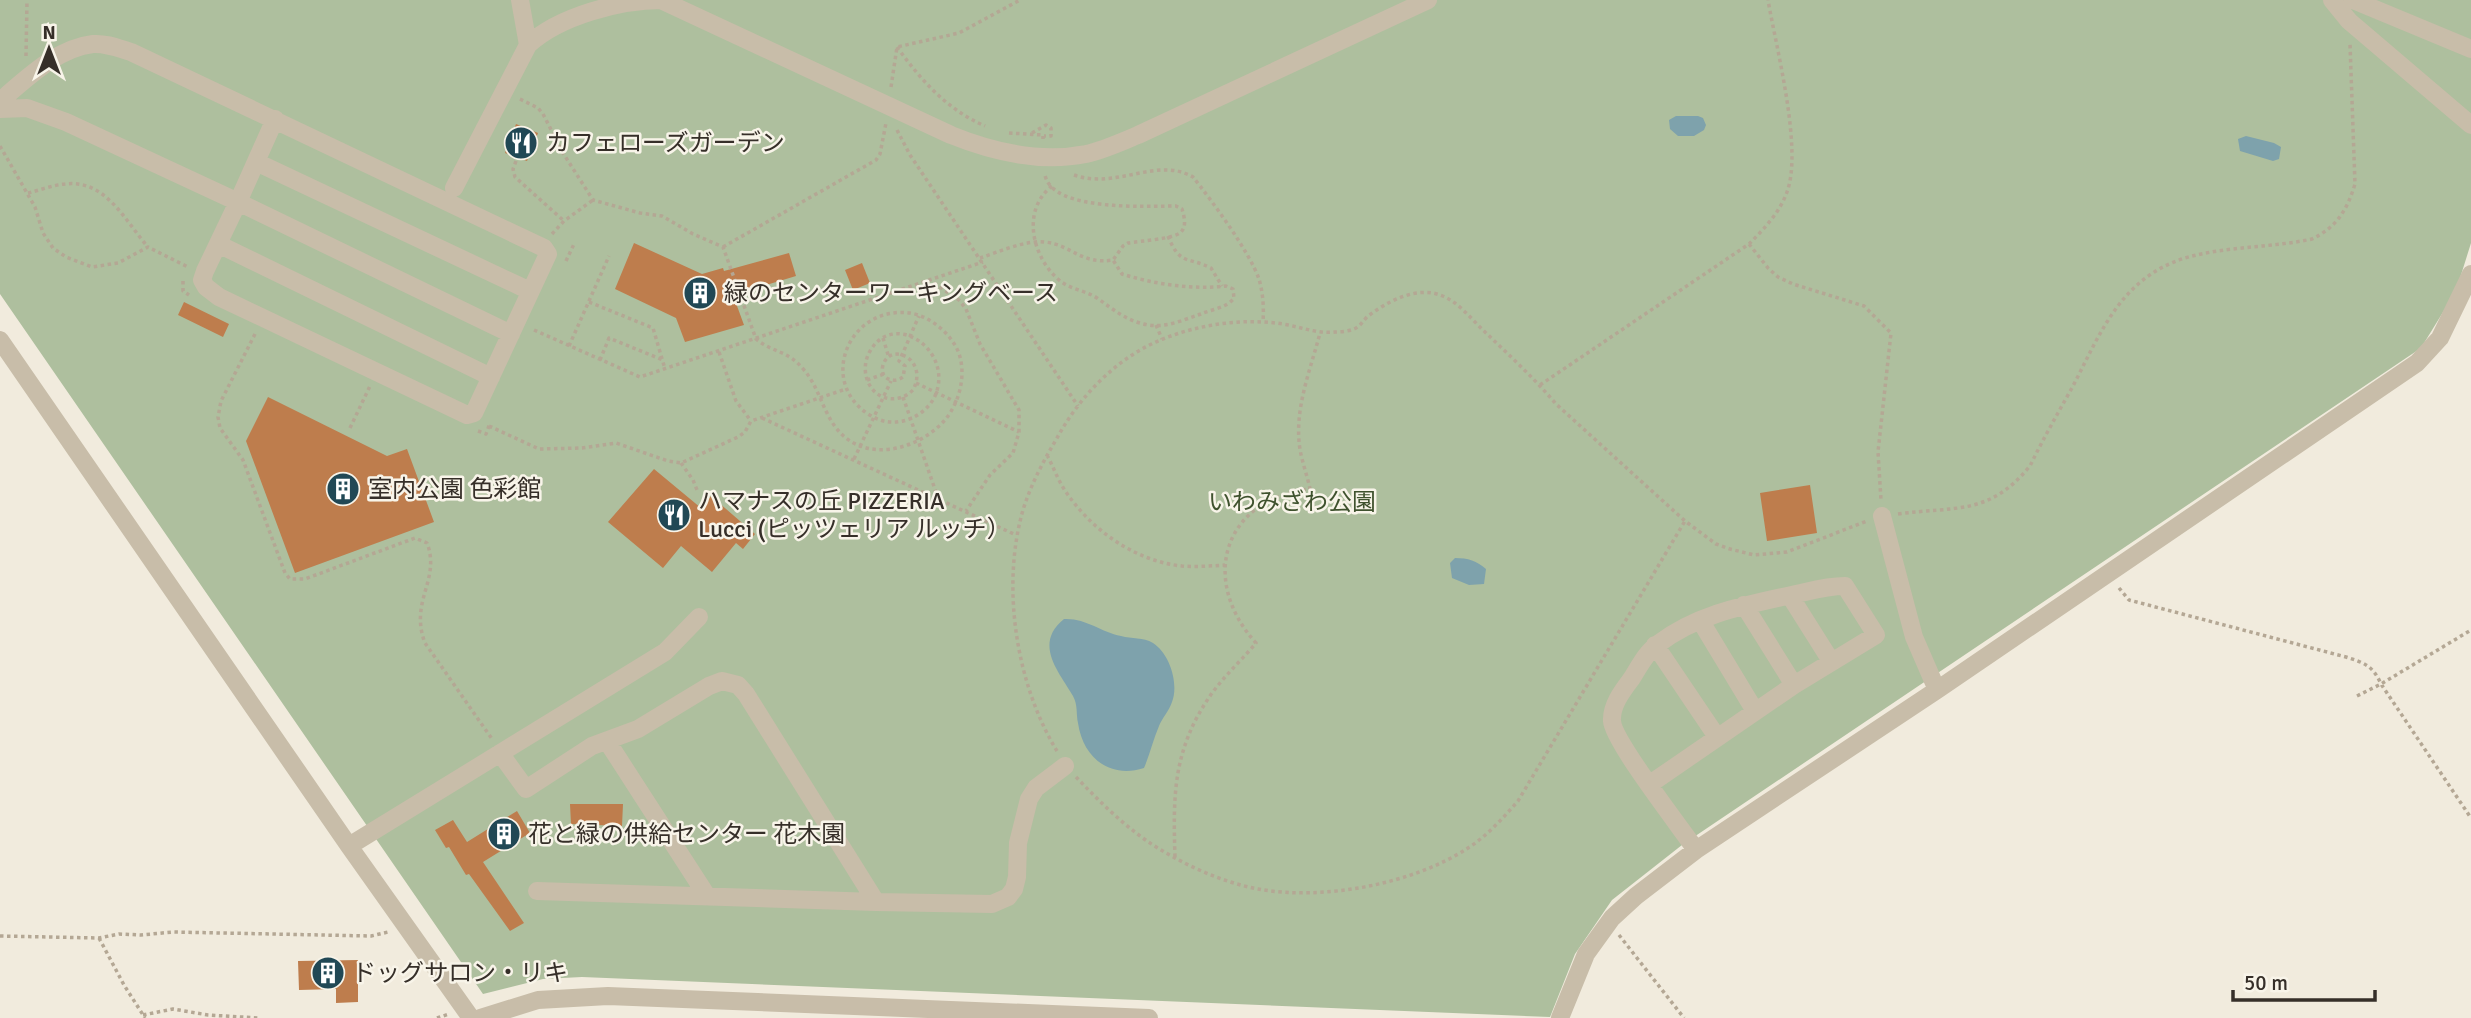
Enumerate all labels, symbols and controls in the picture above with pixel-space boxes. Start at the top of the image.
north arrow [14,14,84,84]
text: N [42,21,56,45]
restaurant icon: カフェローズガーデン [502,124,540,162]
place label: カフェローズガーデン [546,128,785,158]
building icon: 緑のセンターワーキングベース [681,274,719,312]
place label: 緑のセンターワーキングベース [724,278,1058,308]
building icon: 室内公園 色彩館 [324,470,362,508]
place label: 室内公園 色彩館 [368,474,541,504]
place label: ハマナスの丘 PIZZERIA Lucci (ピッツェリア ルッチ） [698,486,1011,544]
park label: いわみざわ公園 [1208,487,1376,517]
restaurant icon: ハマナスの丘 PIZZERIA Lucci (ピッツェリア ルッチ） [655,496,693,534]
building icon: 花と緑の供給センター 花木園 [485,815,523,853]
place label: 花と緑の供給センター 花木園 [528,819,845,849]
building icon: ドッグサロン・リキ [309,954,347,992]
place label: ドッグサロン・リキ [352,958,568,988]
scale bar [2233,958,2375,1002]
text: 50 m [2244,970,2288,996]

